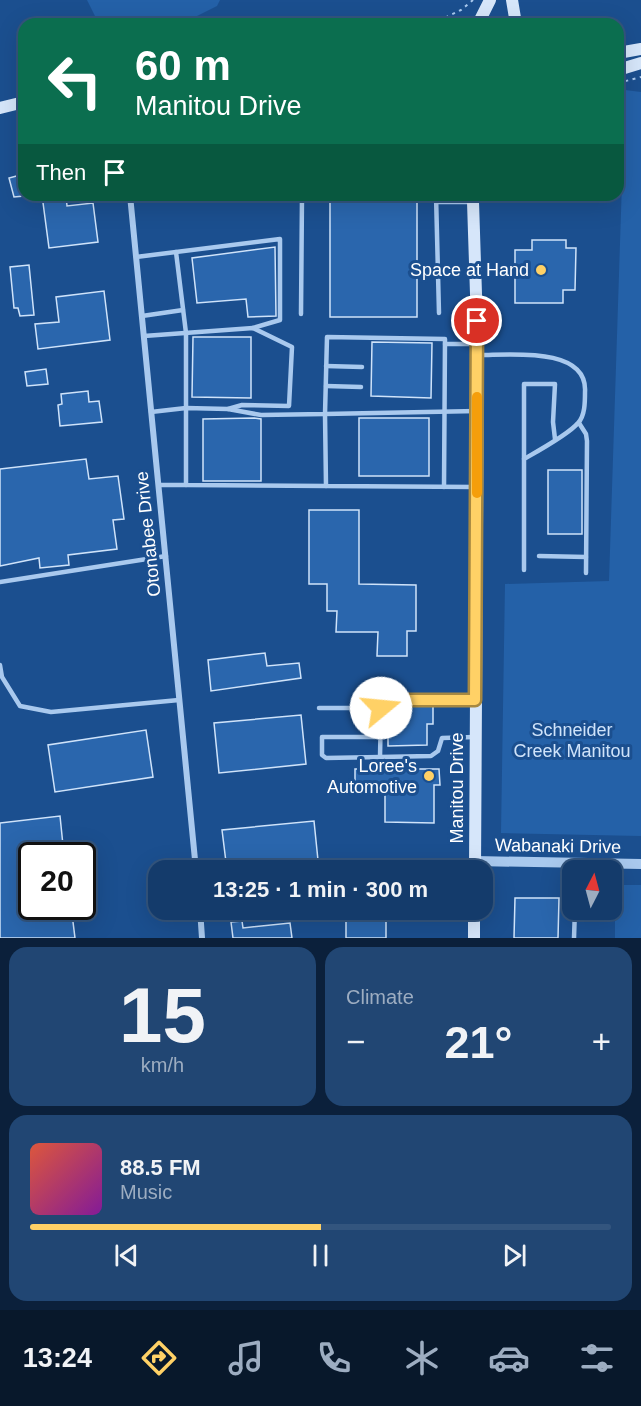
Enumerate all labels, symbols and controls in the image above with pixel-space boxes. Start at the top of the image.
icon: left [36,42,114,120]
text: 60 m [135,42,231,89]
text: Manitou Drive [135,91,302,121]
icon: arrive [98,156,131,189]
text: Then [36,160,86,185]
place label: Space at Hand [410,260,529,280]
marker: Space at Hand [534,263,548,277]
pin [451,295,502,346]
icon: arrive [460,304,493,337]
street label: Otonabee Drive [131,470,165,598]
position arrow [349,676,413,740]
park label: Schneider Creek Manitou [513,720,631,761]
street label: Manitou Drive [447,732,467,844]
place label: Loree's Automotive [327,756,417,797]
marker: Loree's Automotive [422,769,436,783]
street label: Wabanaki Drive [495,835,621,857]
speed limit sign: 20 [18,842,96,920]
north arrow [562,860,622,920]
map controls [562,860,622,920]
text: 13:25 · 1 min · 300 m [213,877,428,902]
text: 15 [119,971,206,1059]
text: Climate [346,986,414,1008]
text: 21° [444,1017,513,1068]
text: − [346,1023,365,1060]
text: + [592,1023,611,1060]
text: km/h [141,1054,184,1076]
text: 88.5 FM [120,1155,201,1180]
text: Music [120,1181,172,1203]
icon: previous [110,1239,143,1272]
icon: pause [304,1239,337,1272]
icon: next [498,1239,531,1272]
icon: directions [138,1337,180,1379]
icon: music [225,1337,267,1379]
icon: phone [313,1337,355,1379]
icon: climate [401,1337,443,1379]
icon: car [488,1337,530,1379]
icon: filters [576,1337,618,1379]
text: 13:24 [23,1343,92,1373]

